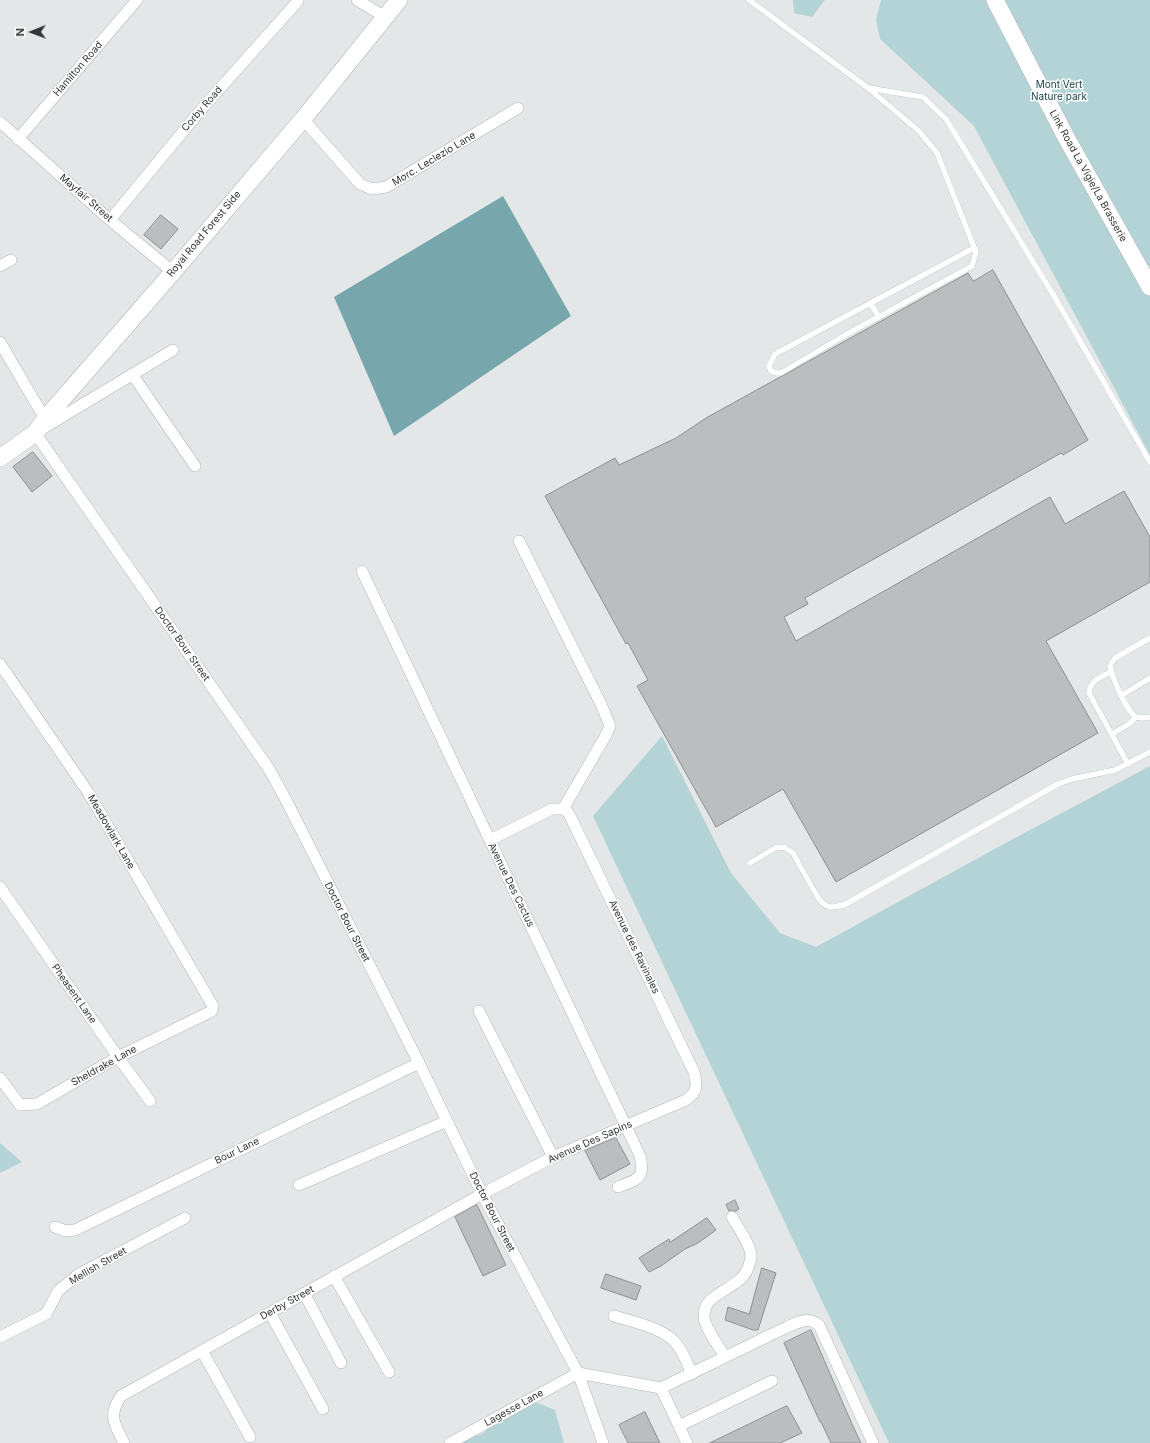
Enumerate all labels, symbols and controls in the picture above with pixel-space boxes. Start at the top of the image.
north arrow [12,12,52,52]
text: N [13,28,27,37]
street label: Hamilton Road [51,39,105,99]
park label: Mont Vert Nature park [1031,79,1087,102]
street label: Corby Road [179,84,225,134]
street label: Link Road La Vigie/La Brasserie [1047,108,1129,244]
street label: Morc. Leclezio Lane [390,129,478,189]
street label: Mayfair Street [57,172,115,224]
street label: Royal Road Forest Side [165,189,243,279]
street label: Doctor Bour Street [152,605,212,683]
street label: Meadowlark Lane [85,793,137,871]
street label: Avenue Des Cactus [485,841,537,929]
street label: Doctor Bour Street [322,880,372,964]
street label: Avenue des Ravinales [606,898,662,996]
street label: Pheasent Lane [49,962,99,1026]
street label: Sheldrake Lane [69,1043,139,1089]
street label: Avenue Des Sapins [546,1118,634,1166]
street label: Bour Lane [213,1135,261,1167]
street label: Doctor Bour Street [467,1170,517,1254]
street label: Mellish Street [67,1245,129,1287]
street label: Derby Street [258,1283,316,1323]
street label: Lagesse Lane [482,1387,546,1429]

